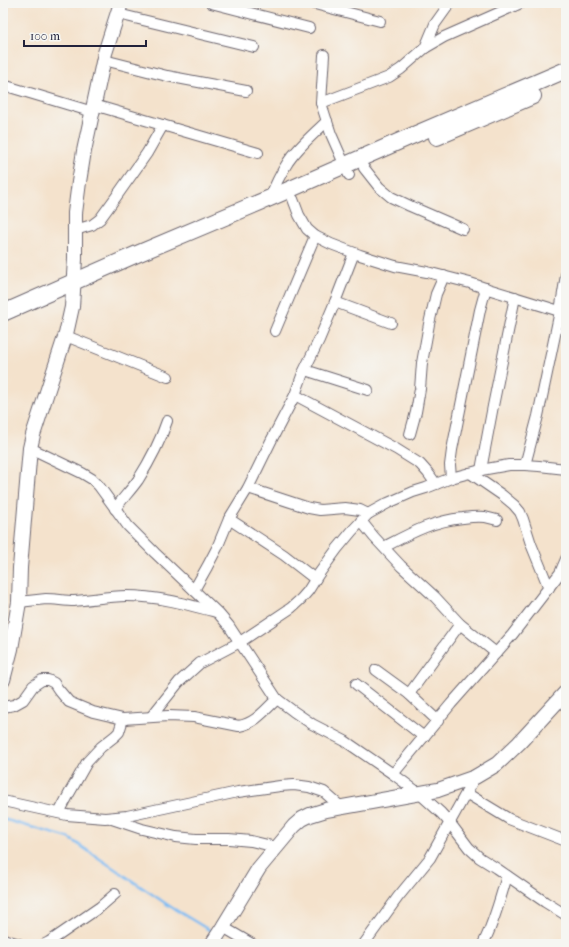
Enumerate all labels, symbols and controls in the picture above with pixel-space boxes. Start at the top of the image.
scale bar [24,22,146,48]
text: 100 m [30,29,60,43]

